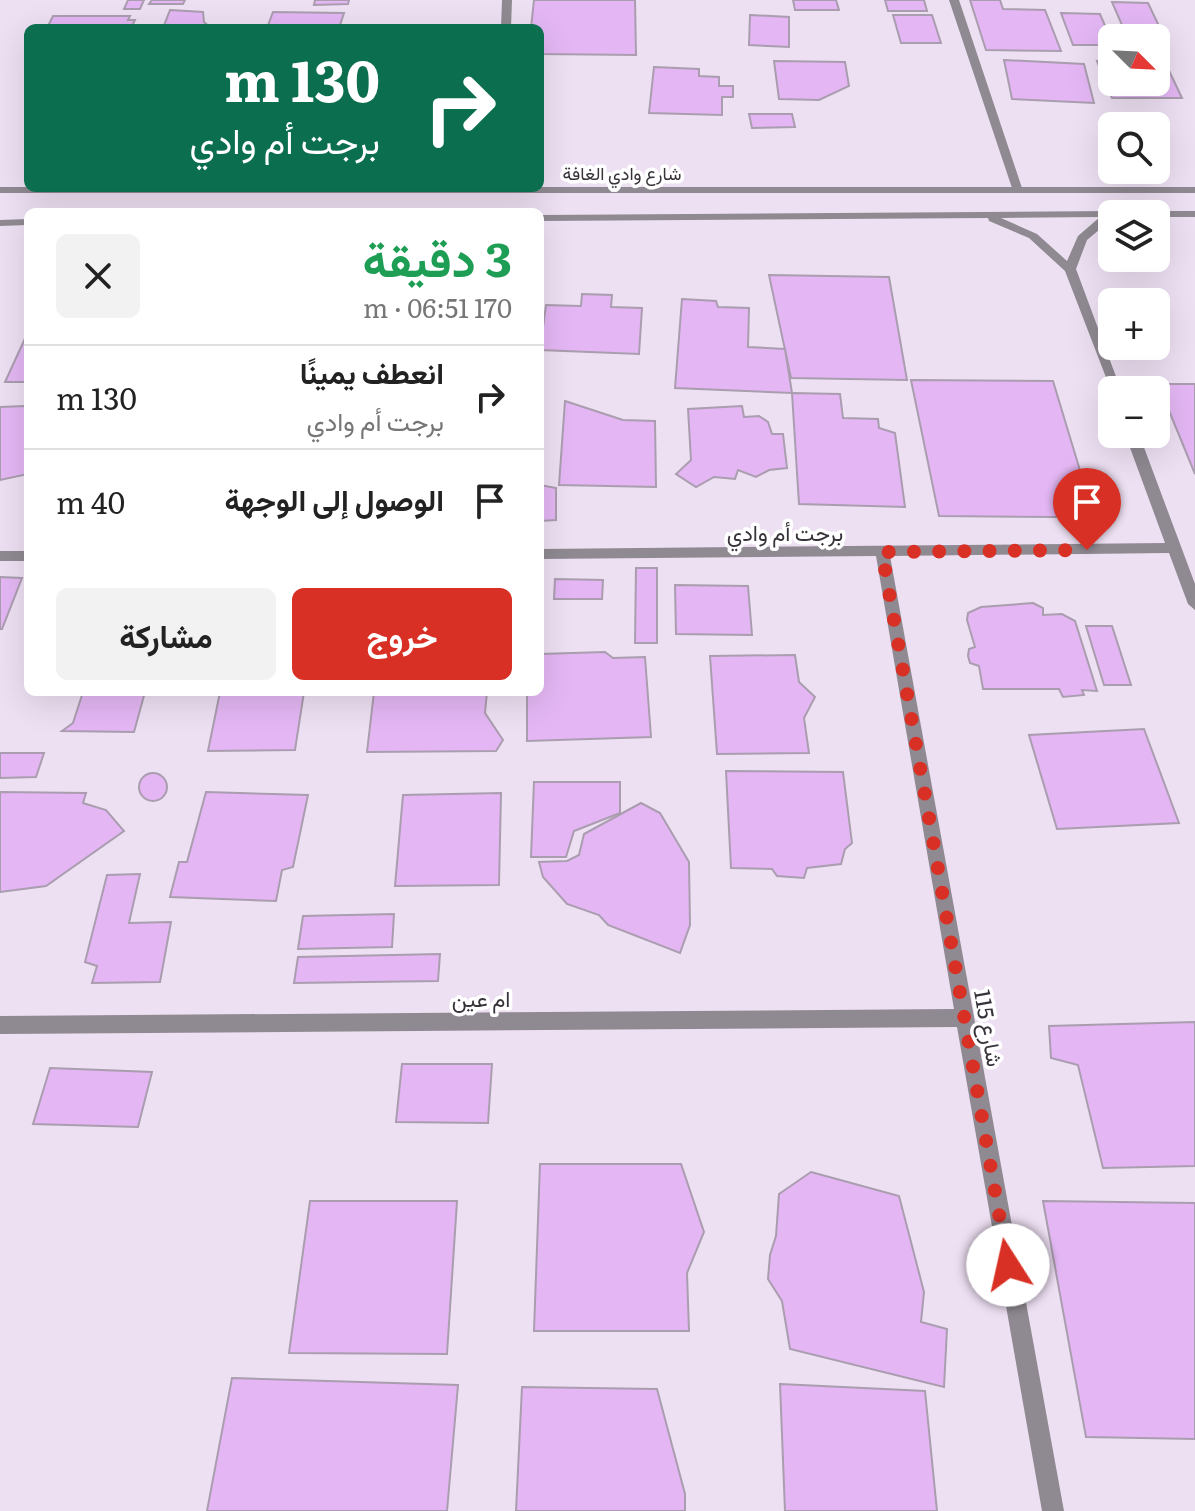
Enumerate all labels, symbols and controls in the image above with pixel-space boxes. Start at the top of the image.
north arrow [1098,24,1170,96]
map controls [1098,24,1170,448]
text: 130 m [224,36,380,119]
icon: right [408,56,512,160]
text: برجت أم وادي [190,112,380,165]
button: search [1098,112,1170,184]
street label: شارع وادي الغافة [563,159,681,189]
button: layers [1098,200,1170,272]
text: 3 دقيقة [362,221,512,292]
button: close [56,234,140,318]
text: 170 m · 06:51 [363,287,512,326]
button: + [1098,288,1170,360]
text: انعطف يمينًا [300,349,444,393]
text: 130 m [56,375,137,419]
icon: right [468,375,512,419]
button: − [1098,376,1170,448]
text: برجت أم وادي [306,400,444,439]
pin [1053,468,1121,550]
text: الوصول إلى الوجهة [225,476,444,520]
text: 40 m [56,479,125,523]
icon: arrive [468,479,512,523]
icon: arrive [1065,480,1109,524]
street label: برجت أم وادي [727,515,843,552]
button: مشاركة [56,588,276,680]
button: خروج [292,588,512,680]
street label: ام عين [452,981,510,1014]
street label: شارع 115 [967,987,1013,1069]
position arrow [966,1223,1050,1307]

